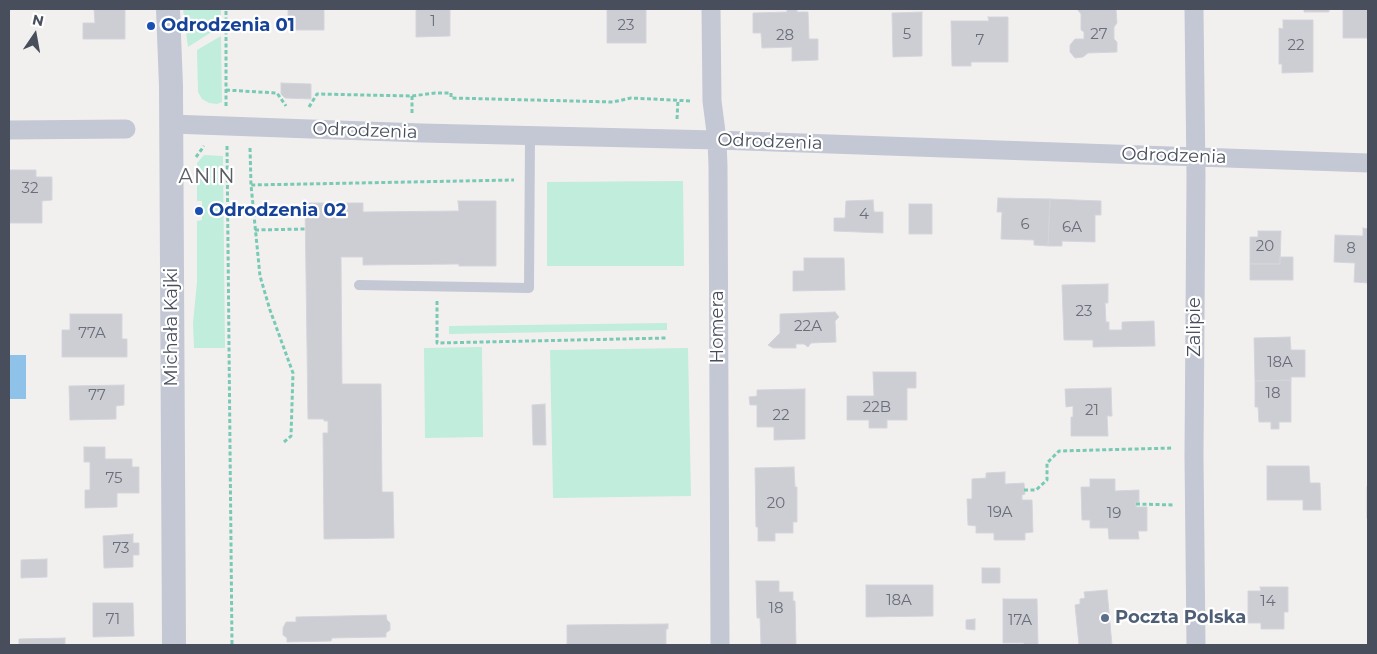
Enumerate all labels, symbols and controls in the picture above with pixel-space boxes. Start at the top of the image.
north arrow [10,10,60,60]
text: N [31,10,46,30]
house number: 1 [430,13,436,31]
place label: Odrodzenia 01 [161,15,295,37]
house number: 23 [618,17,634,35]
marker: Odrodzenia 01 [145,20,157,32]
house number: 5 [903,26,911,44]
house number: 27 [1090,26,1108,44]
house number: 28 [776,27,794,45]
house number: 7 [976,32,984,50]
house number: 22 [1287,37,1305,55]
street label: Odrodzenia [312,118,418,144]
street label: Odrodzenia [717,129,823,155]
street label: Odrodzenia [1121,143,1227,169]
district label: ANIN [178,165,236,189]
house number: 32 [22,180,38,198]
place label: Odrodzenia 02 [209,200,346,222]
marker: Odrodzenia 02 [193,205,205,217]
house number: 4 [859,206,869,224]
house number: 6 [1020,216,1030,234]
house number: 6A [1062,219,1082,237]
house number: 20 [1256,238,1274,256]
house number: 8 [1346,240,1356,258]
street label: Michała Kajki [161,268,183,386]
street label: Homera [707,291,729,363]
street label: Zalipie [1184,297,1206,357]
house number: 23 [1076,303,1092,321]
house number: 22A [794,318,822,336]
house number: 77A [78,325,106,343]
house number: 18A [1267,354,1293,372]
house number: 18 [1266,385,1280,403]
house number: 77 [88,387,106,405]
house number: 22B [863,399,891,417]
house number: 21 [1085,402,1099,420]
house number: 22 [772,407,790,425]
house number: 75 [105,470,123,488]
house number: 20 [767,495,785,513]
house number: 19A [987,504,1013,522]
house number: 19 [1107,505,1121,523]
house number: 73 [112,540,130,558]
house number: 18A [886,592,912,610]
house number: 14 [1260,593,1276,611]
house number: 18 [769,600,783,618]
place label: Poczta Polska [1115,607,1246,629]
house number: 71 [106,611,120,629]
house number: 17A [1008,612,1032,630]
marker: Poczta Polska [1099,612,1111,624]

